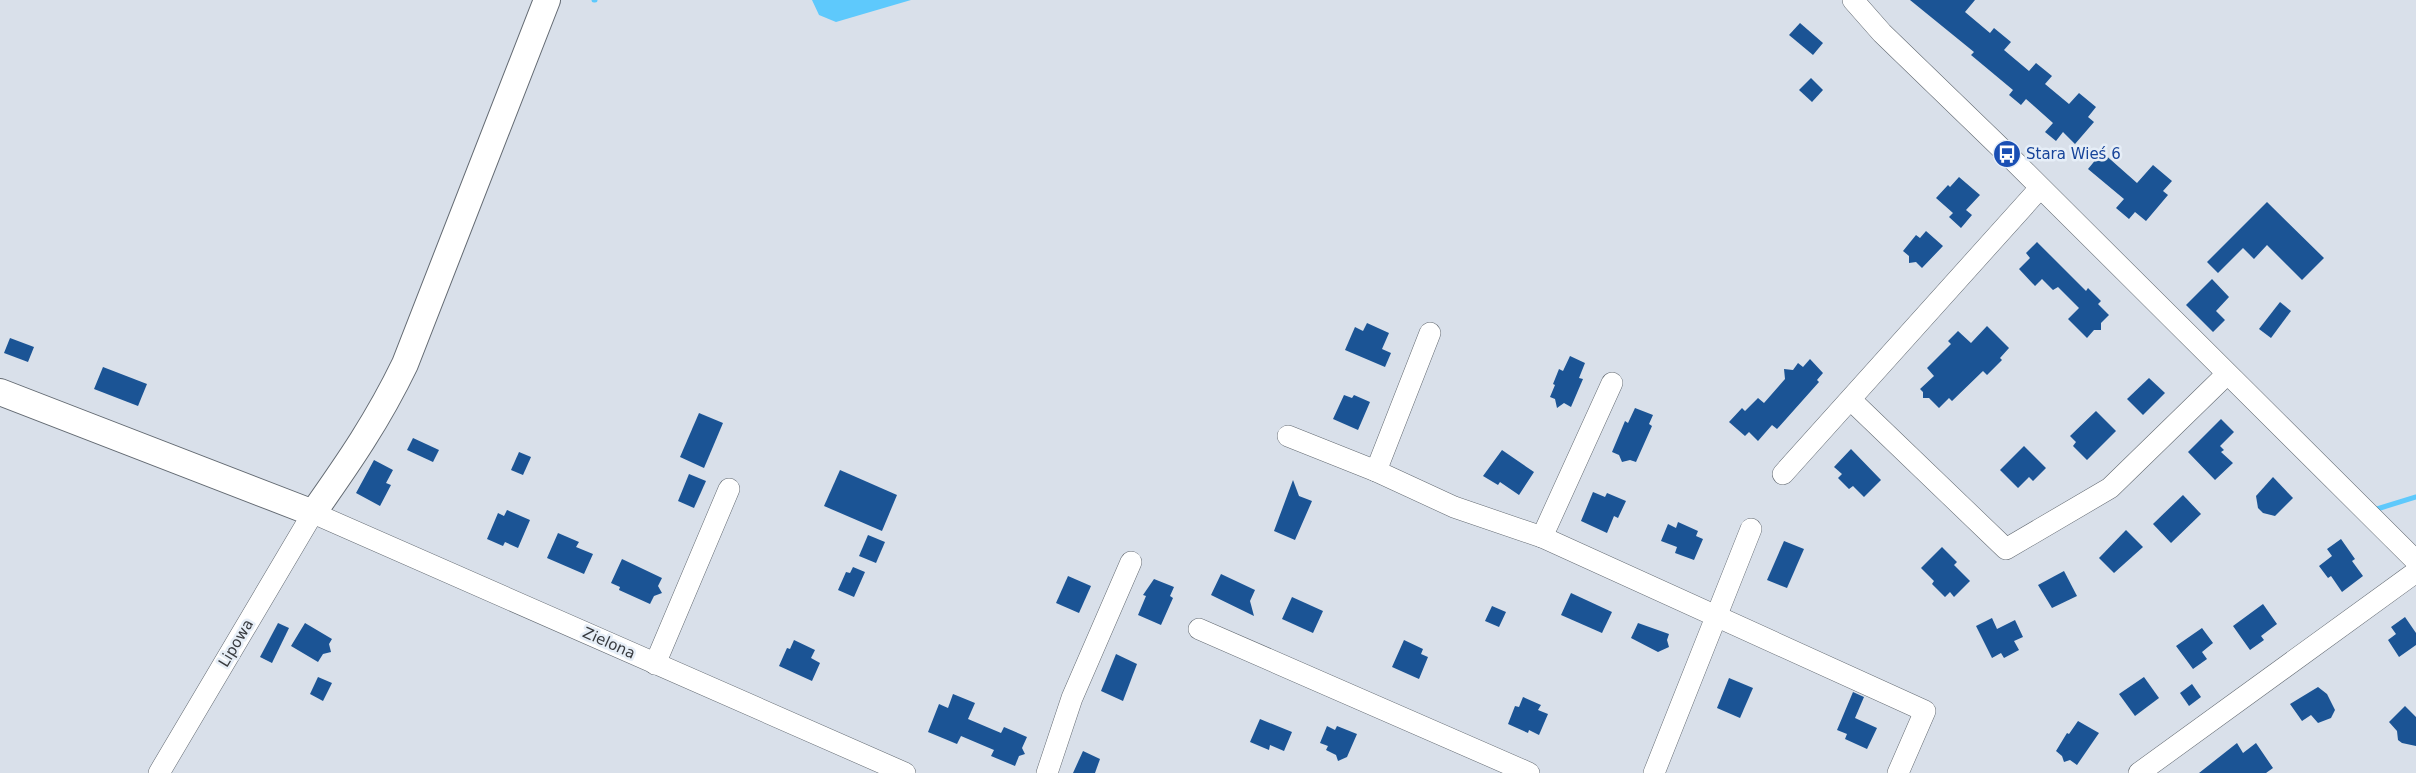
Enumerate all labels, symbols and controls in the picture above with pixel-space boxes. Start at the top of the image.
bus stop icon: Stara Wieś 6 [1992,139,2022,169]
place label: Stara Wieś 6 [2026,145,2121,163]
street label: Lipowa [215,616,257,670]
street label: Zielona [580,623,638,663]

